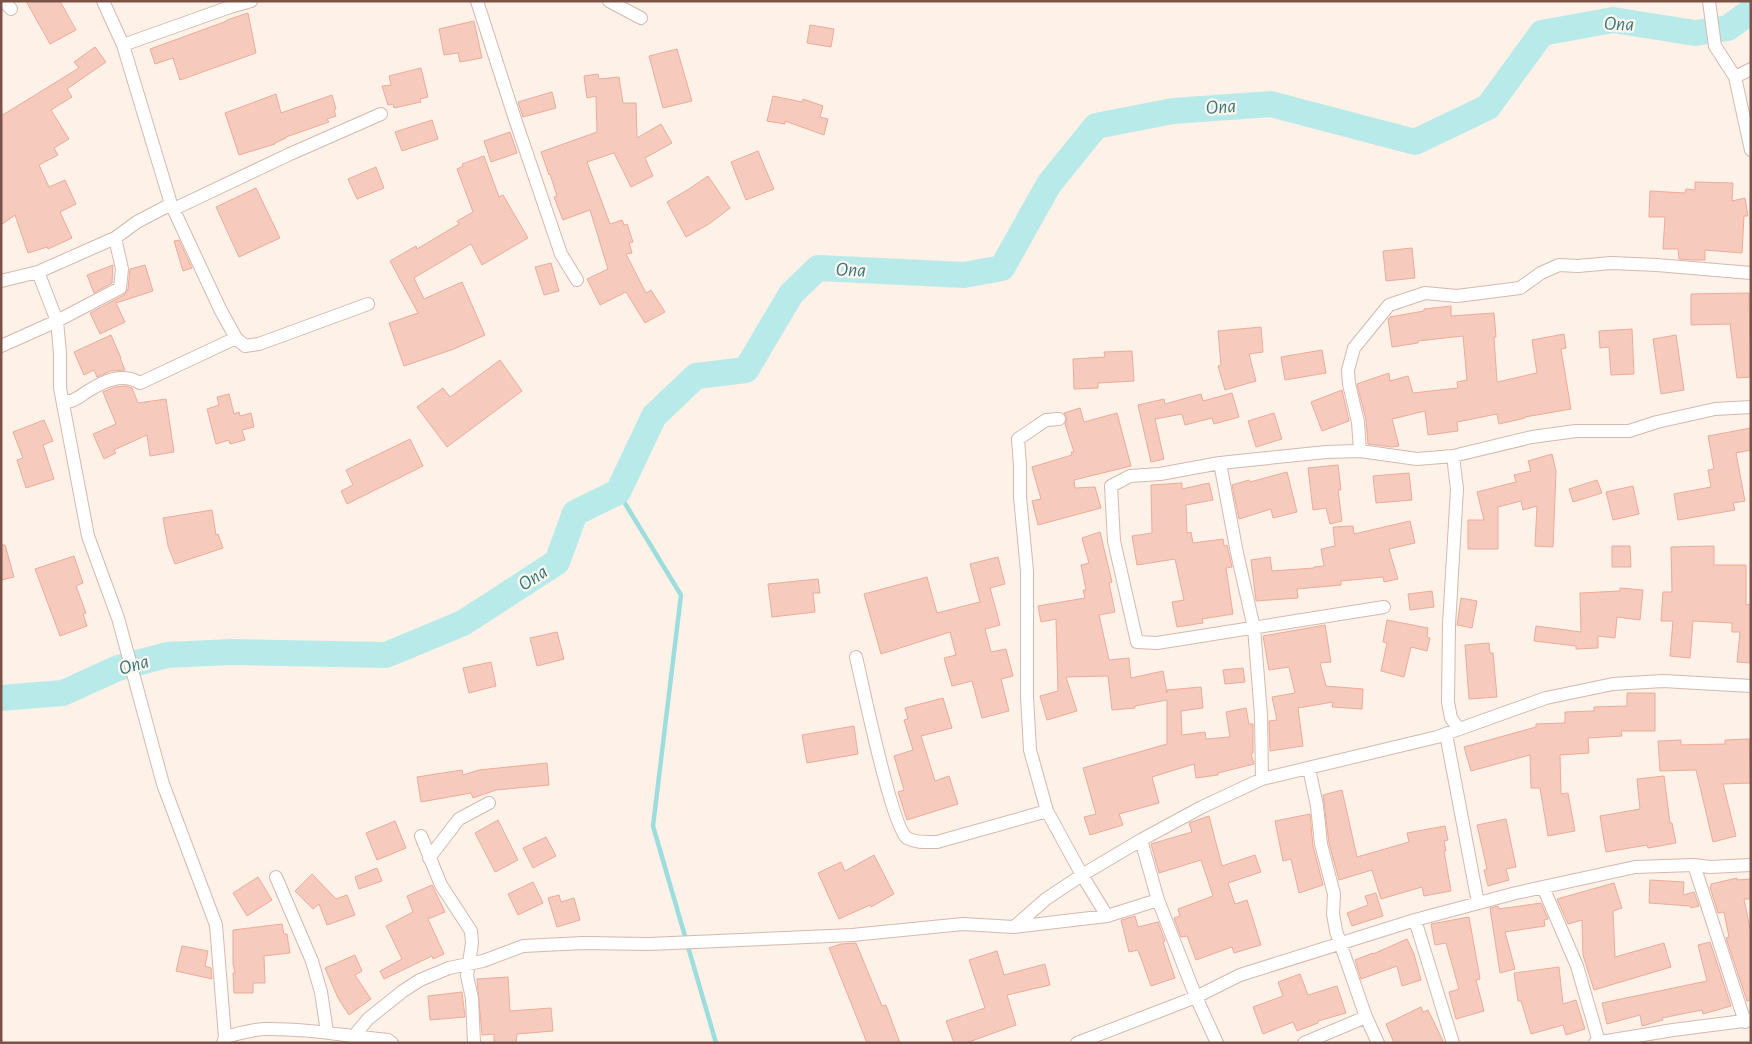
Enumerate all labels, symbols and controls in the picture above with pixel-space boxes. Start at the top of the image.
water label: Ona [1603,13,1635,35]
water label: Ona [1205,96,1237,118]
water label: Ona [835,259,867,281]
water label: Ona [515,561,551,595]
water label: Ona [117,651,151,679]

